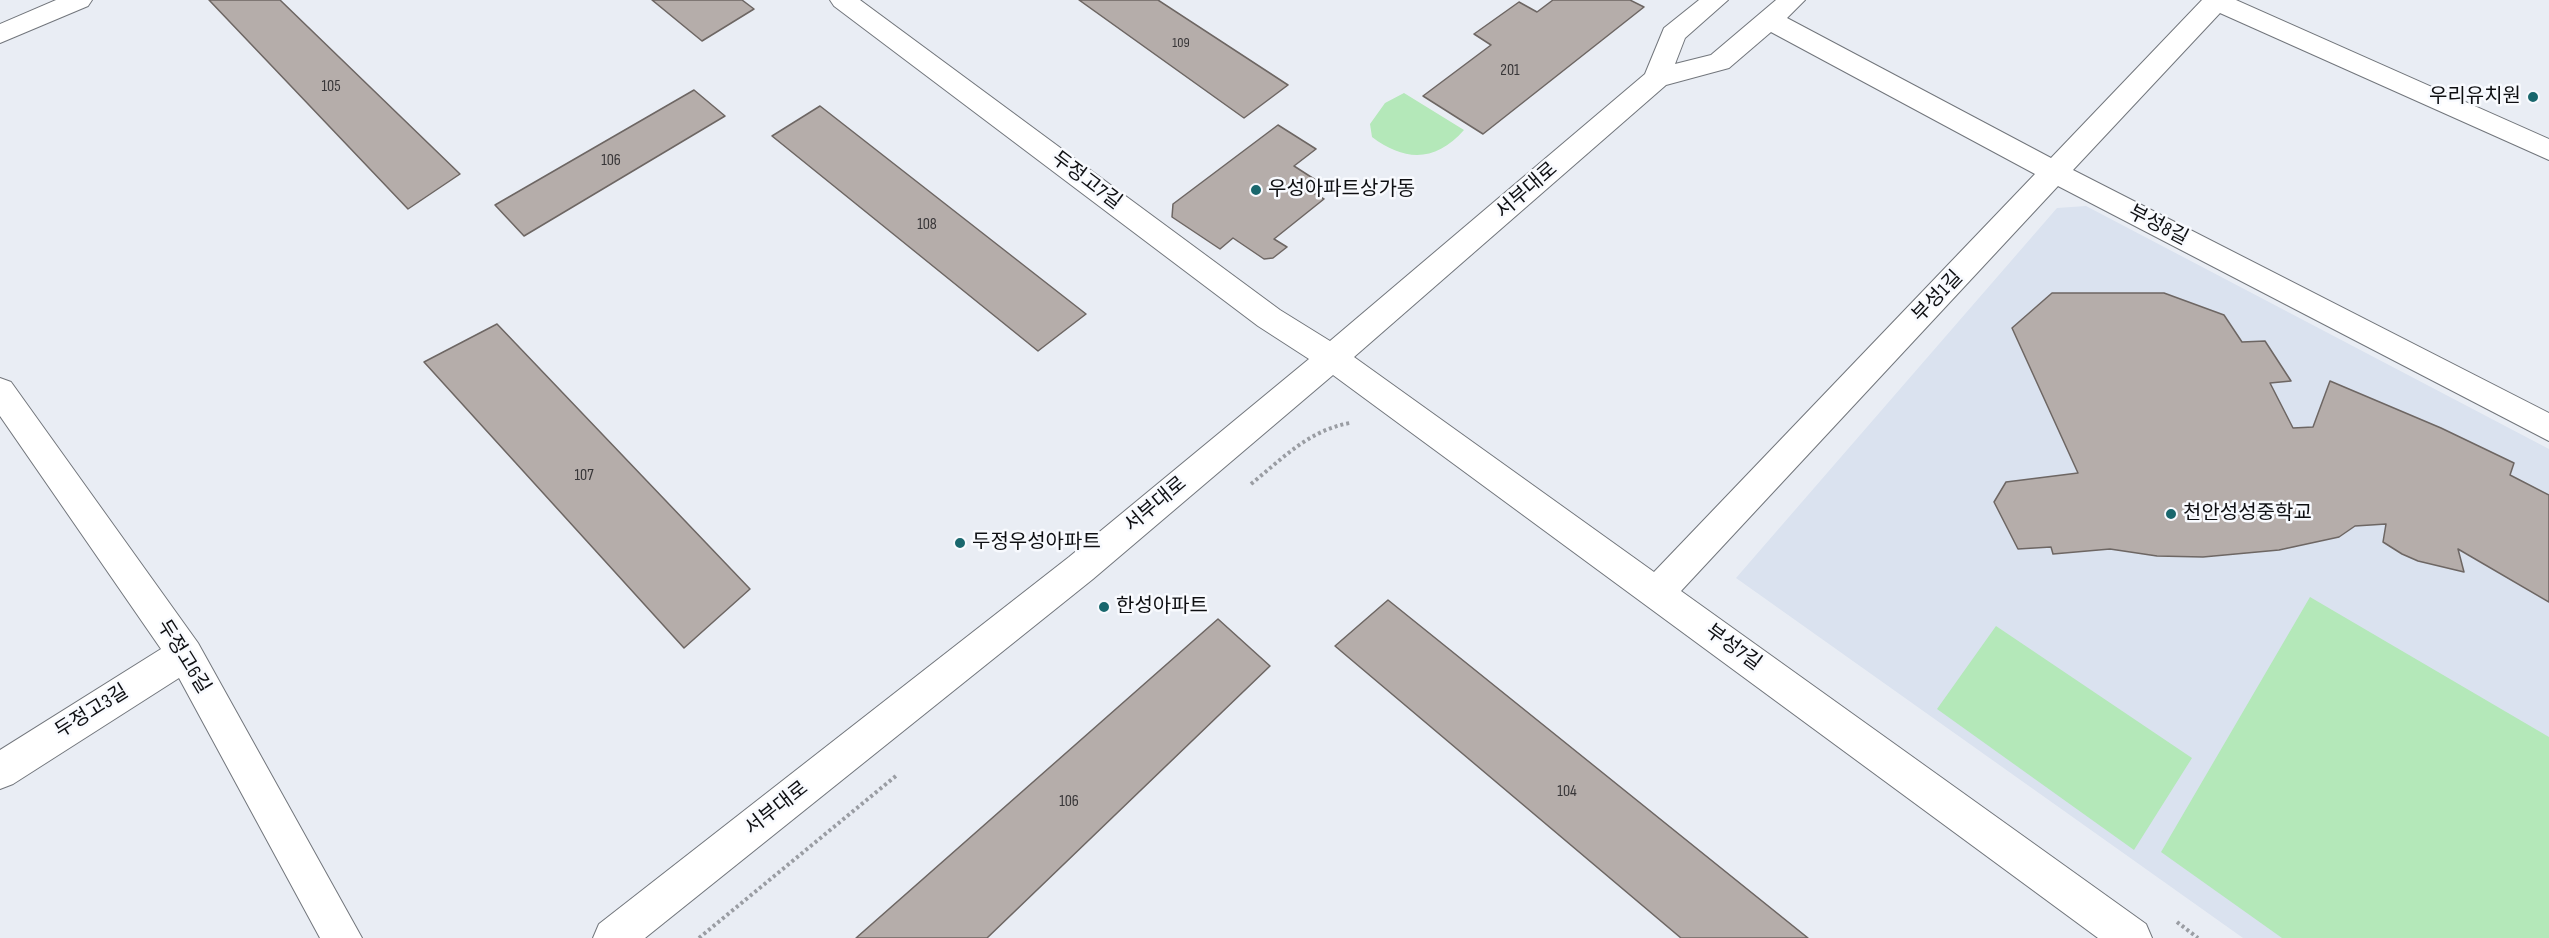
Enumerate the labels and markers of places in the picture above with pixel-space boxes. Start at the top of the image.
place label: 우리유치원 [2429,85,2521,109]
marker: 우리유치원 [2526,90,2540,104]
place label: 우성아파트상가동 [1268,178,1415,202]
marker: 우성아파트상가동 [1249,183,1263,197]
place label: 천안성성중학교 [2183,502,2312,526]
marker: 천안성성중학교 [2164,507,2178,521]
place label: 두정우성아파트 [972,531,1101,555]
marker: 두정우성아파트 [953,536,967,550]
place label: 한성아파트 [1116,595,1208,619]
marker: 한성아파트 [1097,600,1111,614]

